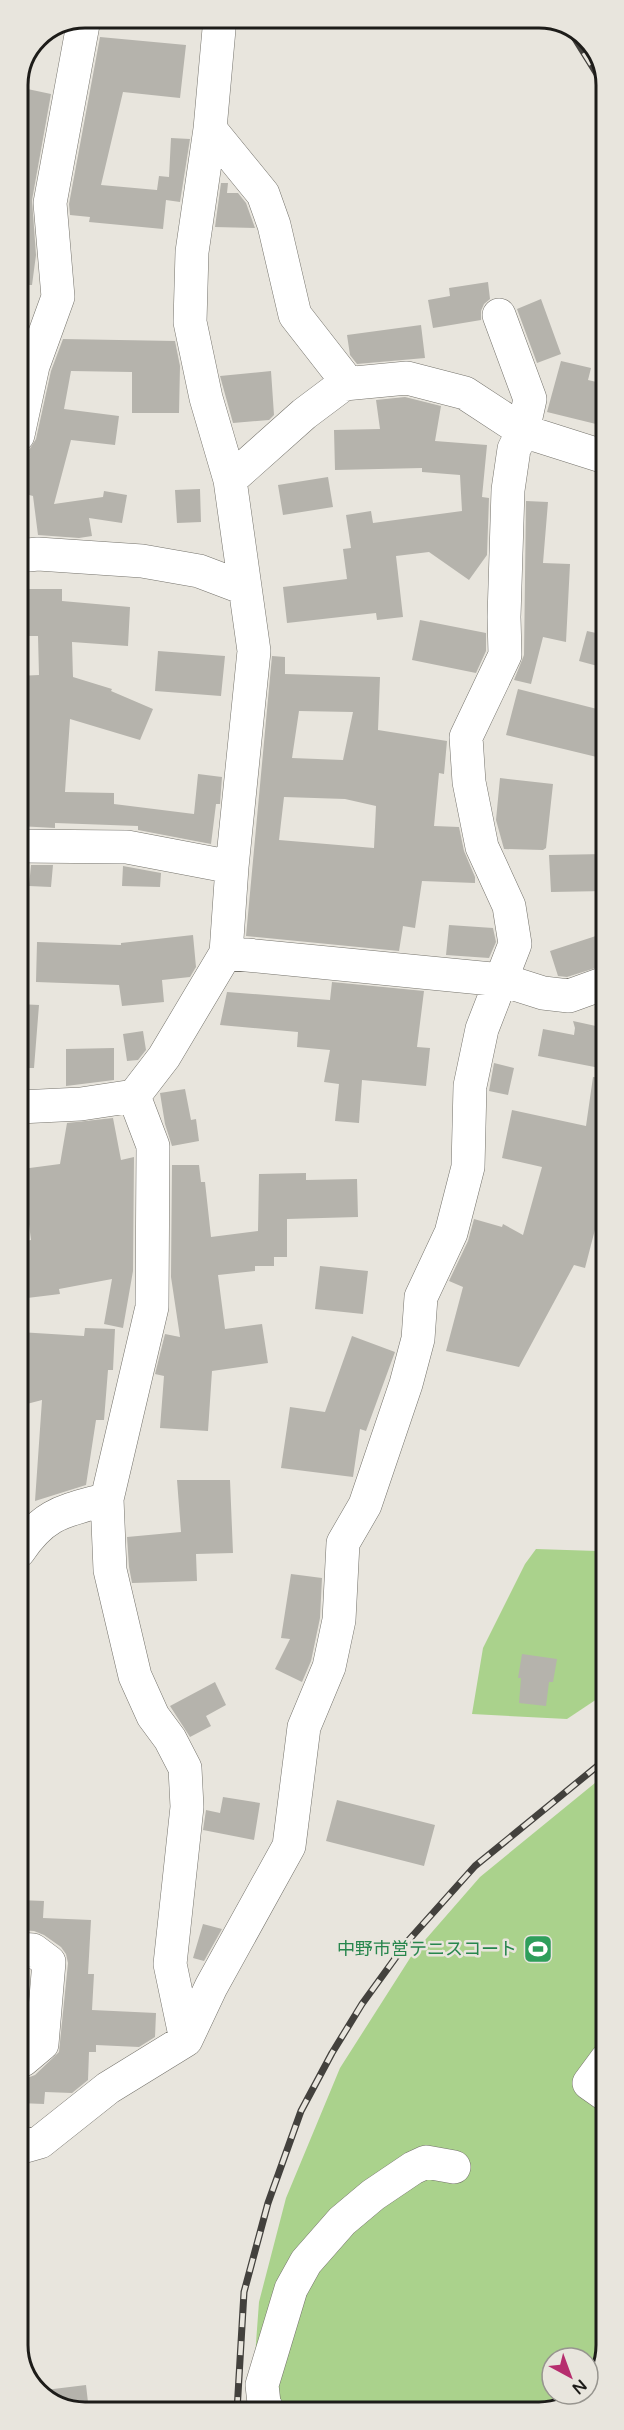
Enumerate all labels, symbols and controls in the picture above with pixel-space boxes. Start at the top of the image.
sports icon: 中野市営テニスコート [522,1933,554,1965]
place label: 中野市営テニスコート [337,1938,517,1960]
north arrow [540,2346,600,2406]
text: N [568,2375,591,2398]

